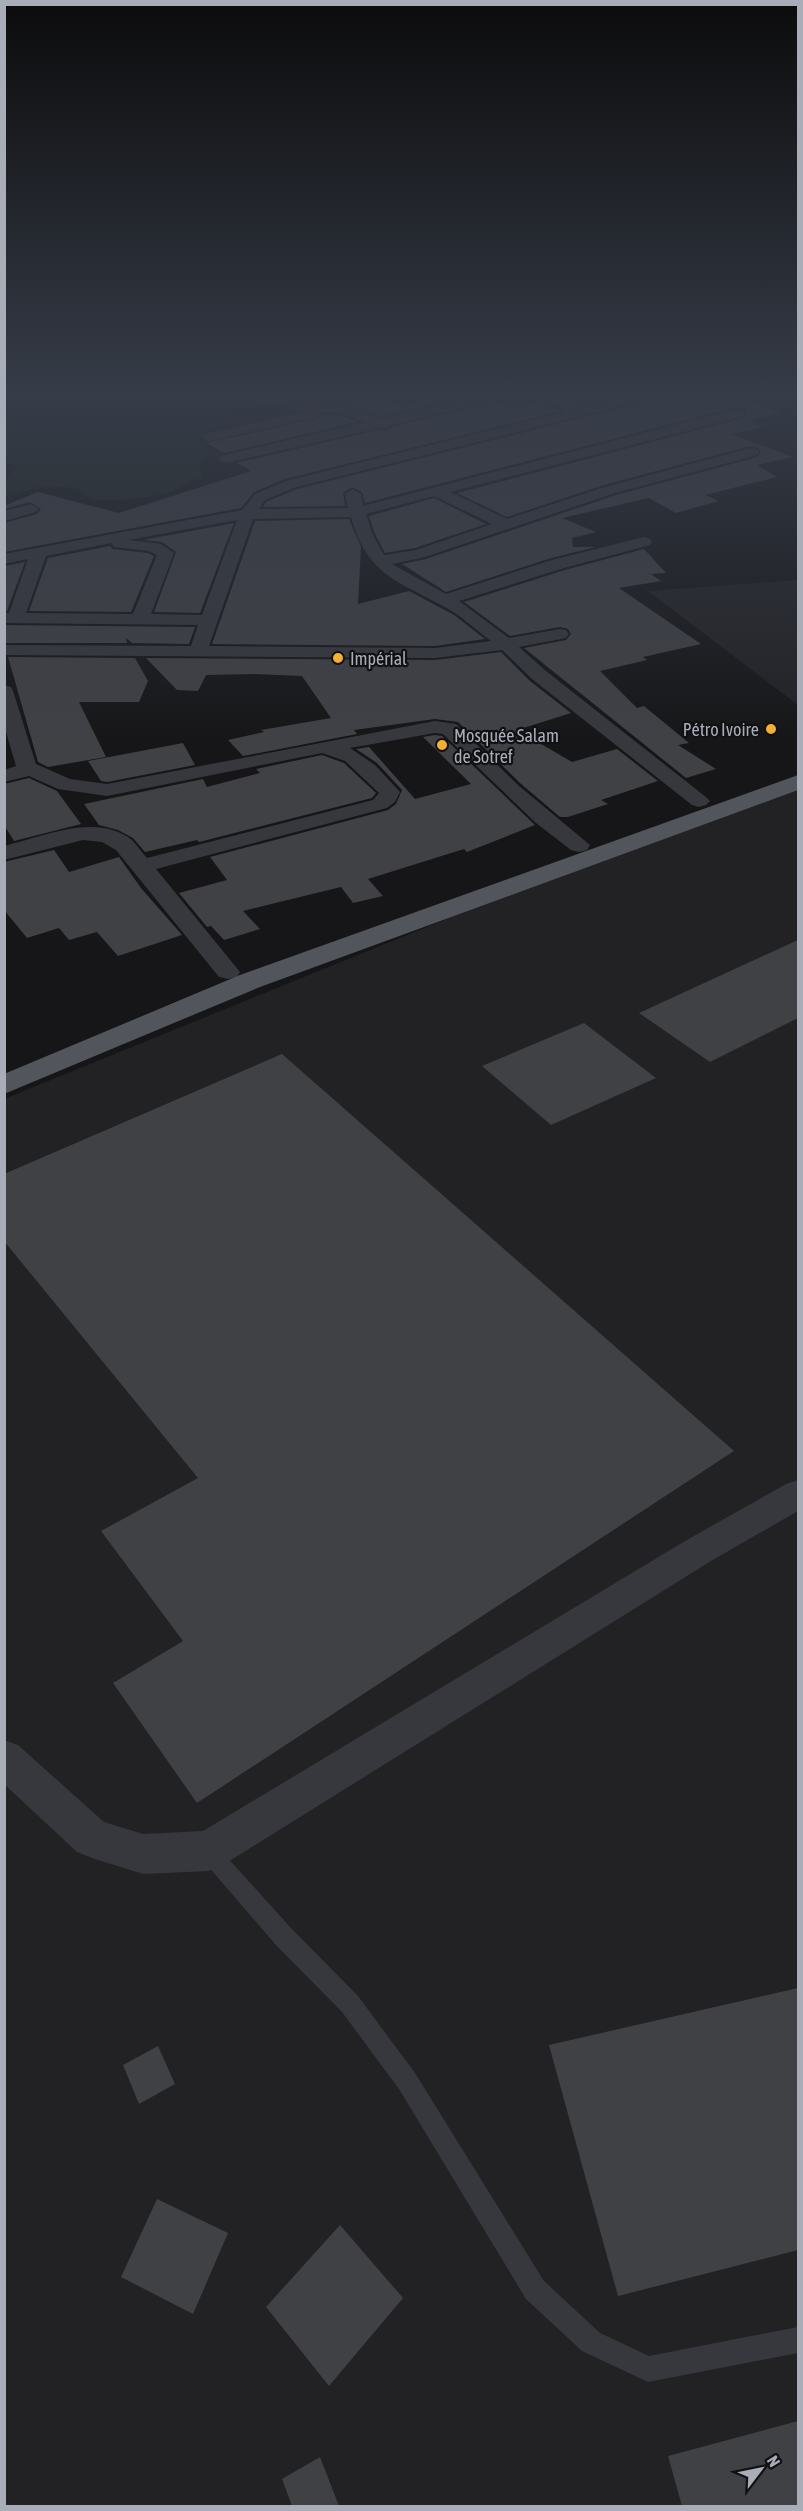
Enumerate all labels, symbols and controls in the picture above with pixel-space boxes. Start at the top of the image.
place label: Impérial [350,648,407,669]
marker: Impérial [331,651,345,665]
place label: Pétro Ivoire [683,719,759,740]
marker: Pétro Ivoire [764,722,778,736]
place label: Mosquée Salam de Sotref [454,725,559,767]
marker: Mosquée Salam de Sotref [435,738,449,752]
north arrow [731,2439,791,2499]
text: N [764,2452,784,2470]

